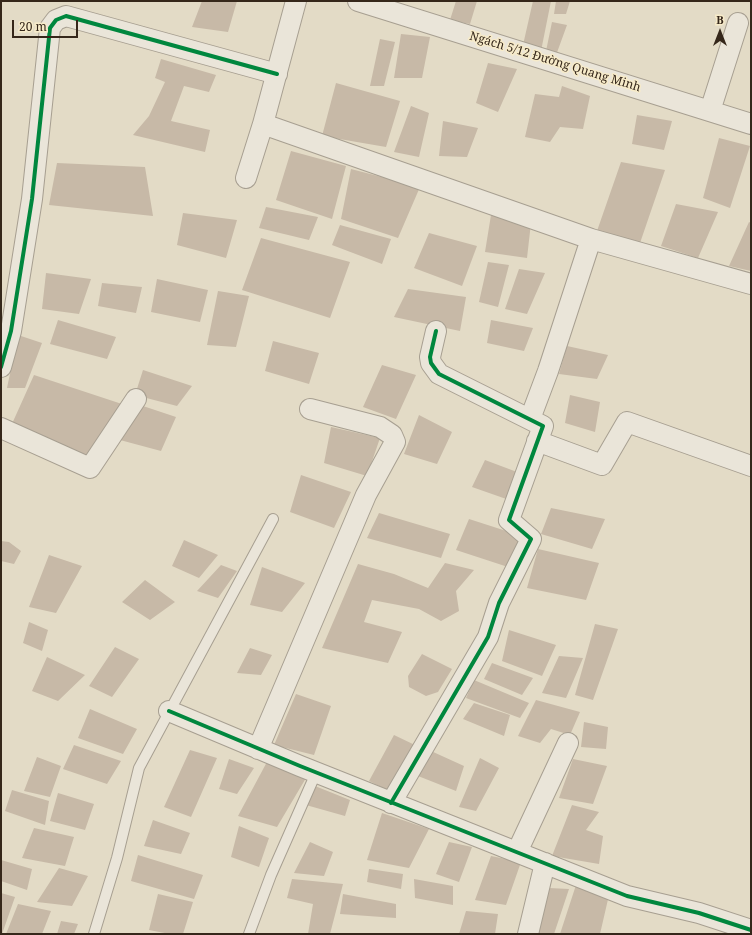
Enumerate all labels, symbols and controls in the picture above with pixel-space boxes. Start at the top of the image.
scale bar [14,12,80,38]
north arrow [700,12,740,52]
text: B [716,12,724,27]
text: 20 m [19,18,47,35]
street label: Ngách 5/12 Đường Quang Minh [468,29,642,95]

